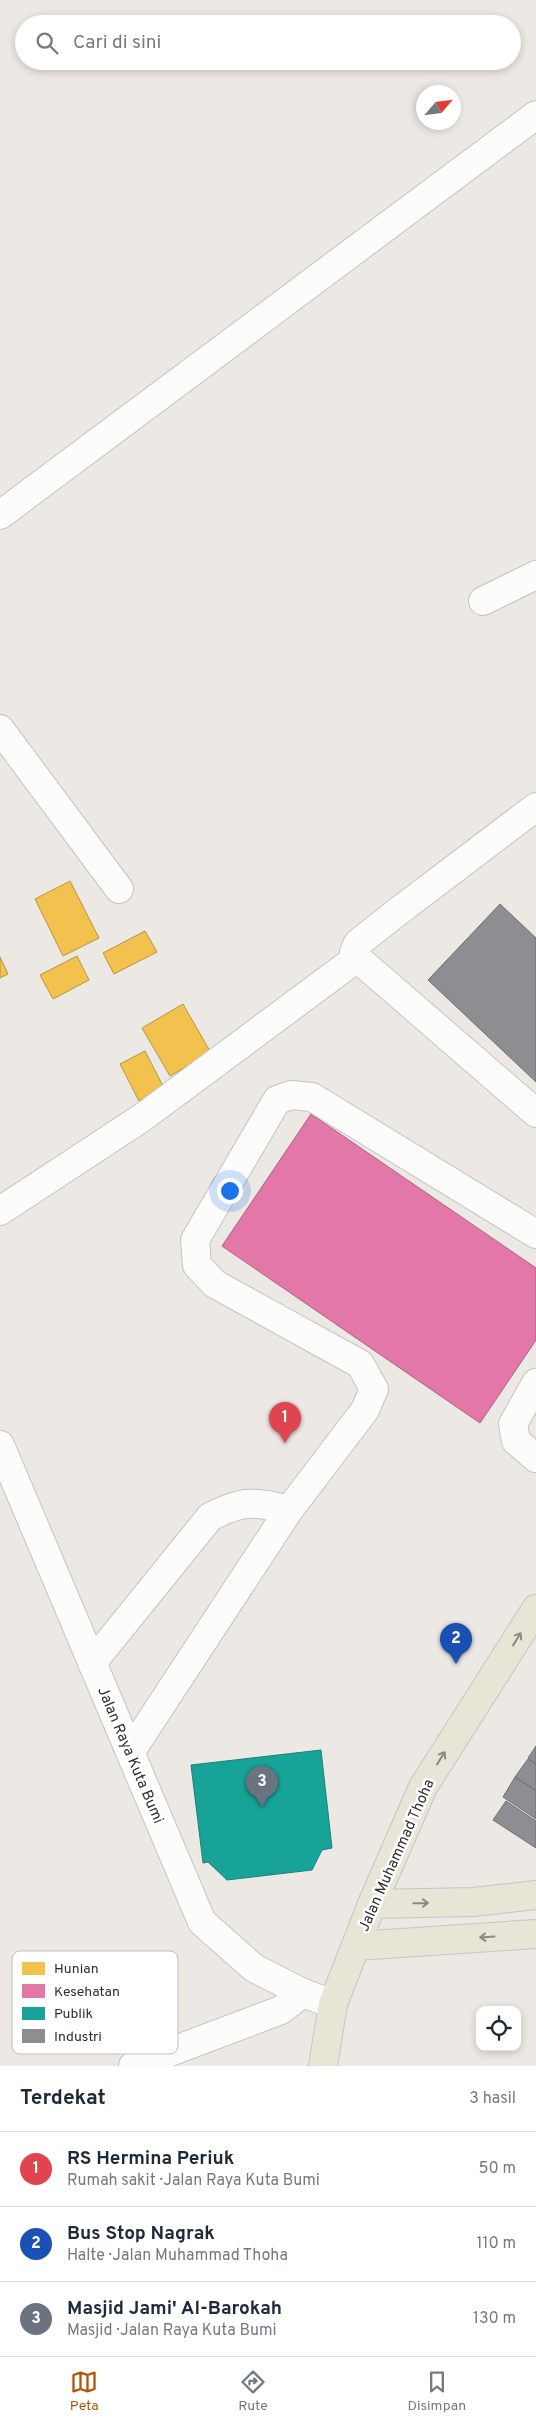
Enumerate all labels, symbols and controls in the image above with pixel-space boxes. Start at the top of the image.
search box [15,15,521,70]
icon: search [33,29,61,57]
text: Cari di sini [73,31,161,55]
north arrow [416,85,461,130]
your location [217,1178,243,1204]
pin: 1 [269,1402,301,1443]
pin: 2 [440,1623,472,1664]
one-way arrow [512,1632,522,1646]
street label: Jalan Raya Kuta Bumi [92,1684,167,1827]
one-way arrow [436,1751,447,1765]
pin: 3 [246,1766,278,1807]
street label: Jalan Muhammad Thoha [355,1777,440,1935]
one-way arrow [412,1898,428,1908]
one-way arrow [480,1933,496,1942]
legend [12,1951,178,2054]
text: Hunian [54,1961,99,1978]
text: Kesehatan [54,1984,120,2001]
text: Publik [54,2006,93,2023]
map controls [476,2006,521,2051]
button: locate [476,2006,521,2051]
text: Industri [54,2029,102,2046]
text: Terdekat [20,2085,106,2112]
text: 3 hasil [469,2089,516,2109]
text: RS Hermina Periuk [67,2147,234,2171]
text: 1 [33,2159,39,2179]
text: 50 m [479,2159,516,2179]
text: Rumah sakit · Jalan Raya Kuta Bumi [67,2171,320,2191]
text: Bus Stop Nagrak [67,2222,215,2246]
text: 2 [31,2234,41,2254]
text: 110 m [476,2234,516,2254]
text: Halte · Jalan Muhammad Thoha [67,2246,288,2266]
text: Masjid Jami' Al-Barokah [67,2297,282,2321]
text: 3 [31,2309,41,2329]
text: 130 m [473,2309,516,2329]
text: Masjid · Jalan Raya Kuta Bumi [67,2321,277,2341]
tab: Peta [70,2368,99,2415]
tab: Rute [238,2368,268,2415]
tab: Disimpan [407,2368,466,2415]

